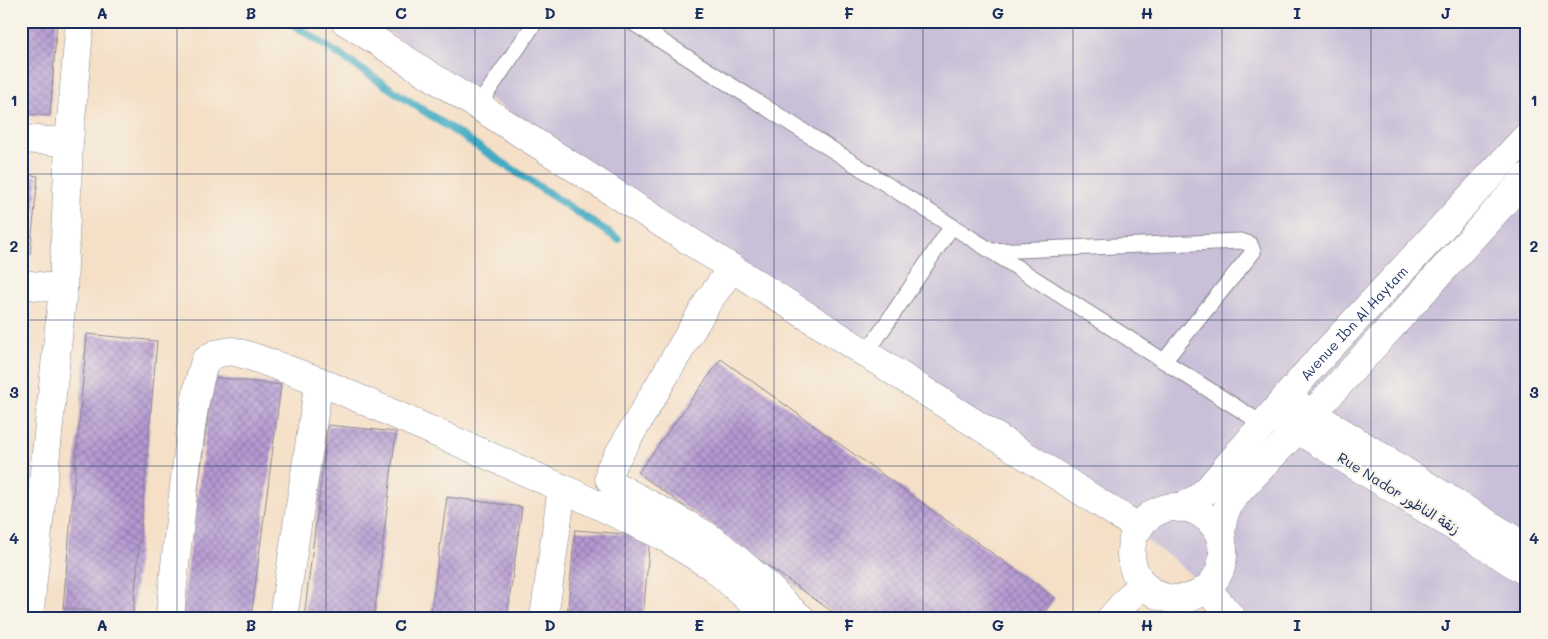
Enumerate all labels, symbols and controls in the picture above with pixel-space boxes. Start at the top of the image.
text: A [96,2,108,23]
text: B [246,2,256,23]
text: C [395,2,407,23]
text: D [544,2,556,23]
text: E [694,2,704,23]
text: F [844,2,854,23]
text: G [992,2,1004,23]
text: H [1141,2,1153,23]
text: I [1293,2,1301,23]
text: J [1441,2,1451,23]
text: 1 [10,89,18,110]
text: 1 [1530,89,1538,110]
text: 2 [10,235,19,256]
text: 2 [1530,235,1539,256]
street label: Avenue Ibn Al Haytam [1295,261,1411,384]
text: 3 [9,381,19,402]
text: 3 [1529,381,1539,402]
street label: Rue Nador زنقة الناظور [1334,448,1464,539]
text: 4 [9,527,19,548]
text: 4 [1529,527,1539,548]
text: A [96,614,108,635]
text: B [246,614,256,635]
text: C [395,614,407,635]
text: D [544,614,556,635]
text: E [694,614,704,635]
text: F [844,614,854,635]
text: G [992,614,1004,635]
text: H [1141,614,1153,635]
text: I [1293,614,1301,635]
text: J [1441,614,1451,635]

